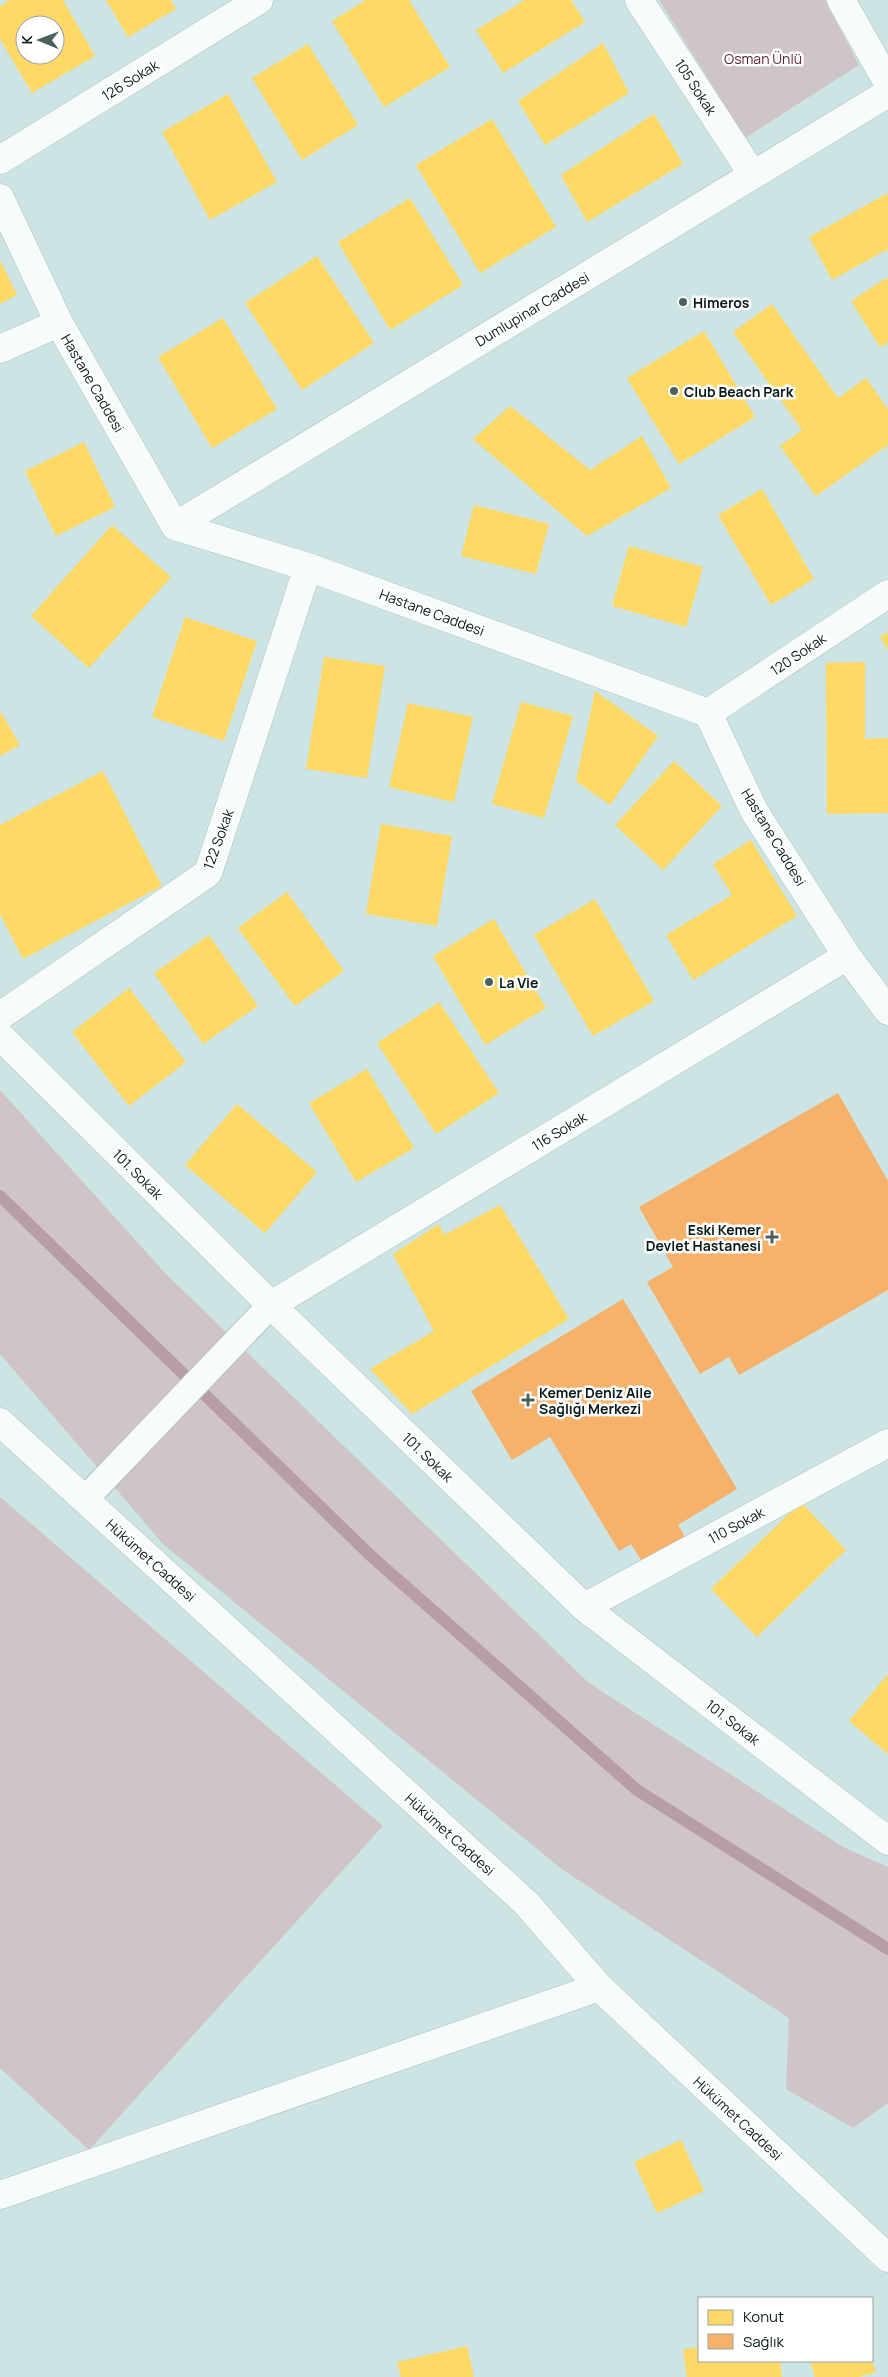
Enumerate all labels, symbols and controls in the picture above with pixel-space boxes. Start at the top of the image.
north arrow [15,15,65,65]
text: K [17,34,36,44]
park label: Osman Ünlü [724,49,802,68]
street label: 126 Sokak [98,55,163,105]
street label: 105 Sokak [671,55,722,120]
street label: Dumlupinar Caddesi [471,267,593,351]
place label: Himeros [693,293,750,312]
marker: Himeros [677,296,689,308]
street label: Hastane Caddesi [57,330,129,436]
place label: Club Beach Park [684,382,794,401]
marker: Club Beach Park [668,385,680,397]
street label: Hastane Caddesi [377,584,487,640]
street label: 120 Sokak [766,628,830,680]
street label: Hastane Caddesi [737,785,811,889]
street label: 122 Sokak [198,805,238,872]
place label: La Vie [499,973,538,992]
marker: La Vie [483,976,495,988]
street label: 116 Sokak [528,1107,591,1155]
street label: 101. Sokak [109,1145,168,1204]
place label: Eski Kemer Devlet Hastanesi [646,1220,761,1255]
marker: Eski Kemer Devlet Hastanesi [765,1230,779,1244]
place label: Kemer Deniz Aile Sağlığı Merkezi [539,1383,652,1418]
marker: Kemer Deniz Aile Sağlığı Merkezi [521,1393,535,1407]
street label: 101. Sokak [398,1428,458,1487]
street label: 110 Sokak [705,1502,768,1548]
street label: Hükümet Caddesi [102,1515,200,1605]
street label: 101. Sokak [702,1695,765,1750]
street label: Hükümet Caddesi [401,1789,499,1879]
street label: Hükümet Caddesi [690,2072,786,2164]
legend [698,2297,873,2362]
text: Konut [743,2306,784,2327]
text: Sağlık [743,2331,784,2352]

